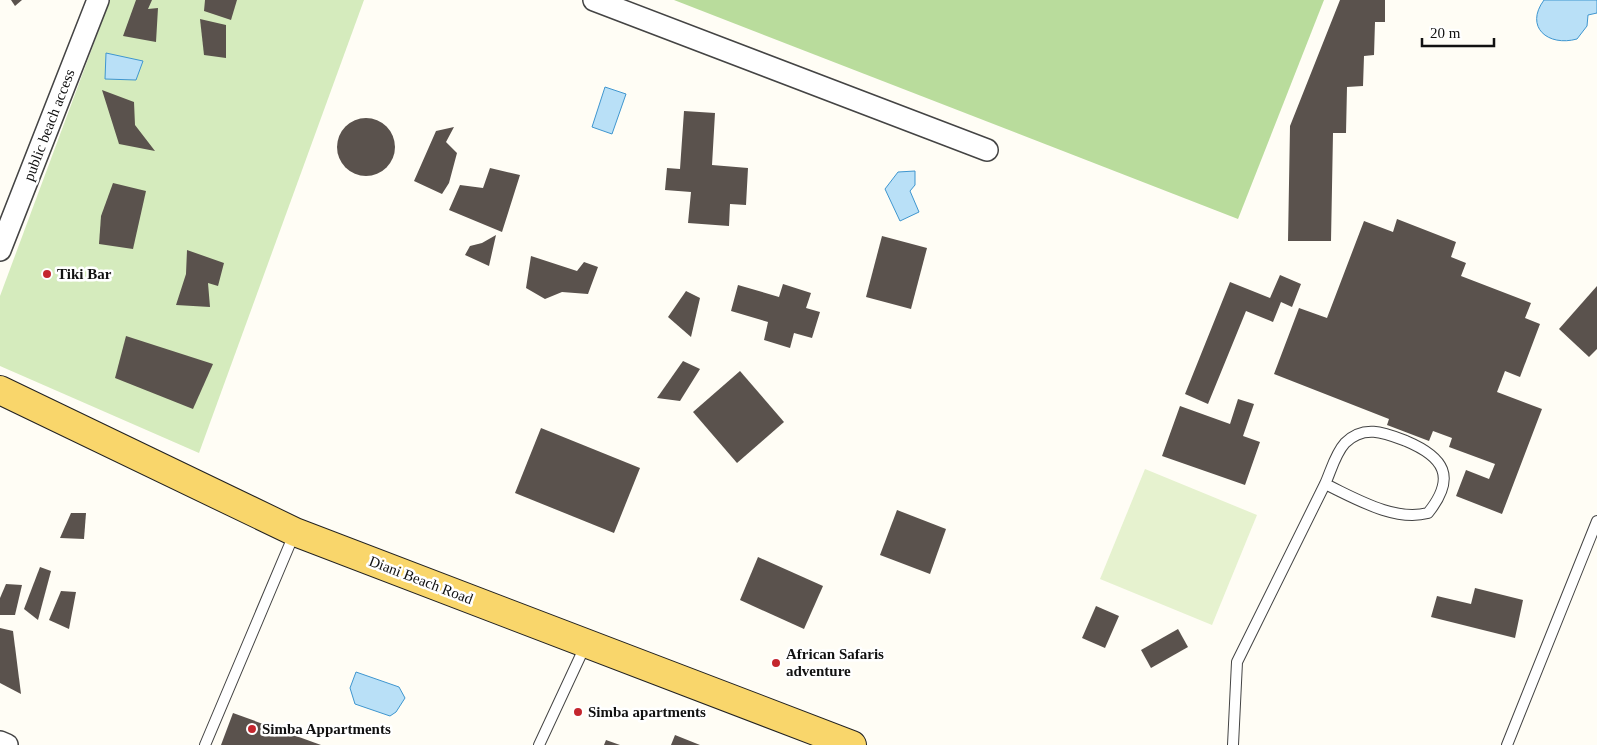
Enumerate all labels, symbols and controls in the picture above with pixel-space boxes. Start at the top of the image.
scale bar [1422,15,1494,47]
text: 20 m [1430,25,1461,41]
street label: public beach access [20,67,78,183]
place label: Tiki Bar [57,266,112,282]
marker: Tiki Bar [41,268,53,280]
street label: Diani Beach Road [367,553,476,607]
place label: African Safaris adventure [786,646,884,679]
marker: African Safaris adventure [770,657,782,669]
place label: Simba apartments [588,704,706,720]
marker: Simba apartments [572,706,584,718]
place label: Simba Appartments [262,721,391,737]
marker: Simba Appartments [246,723,258,735]

